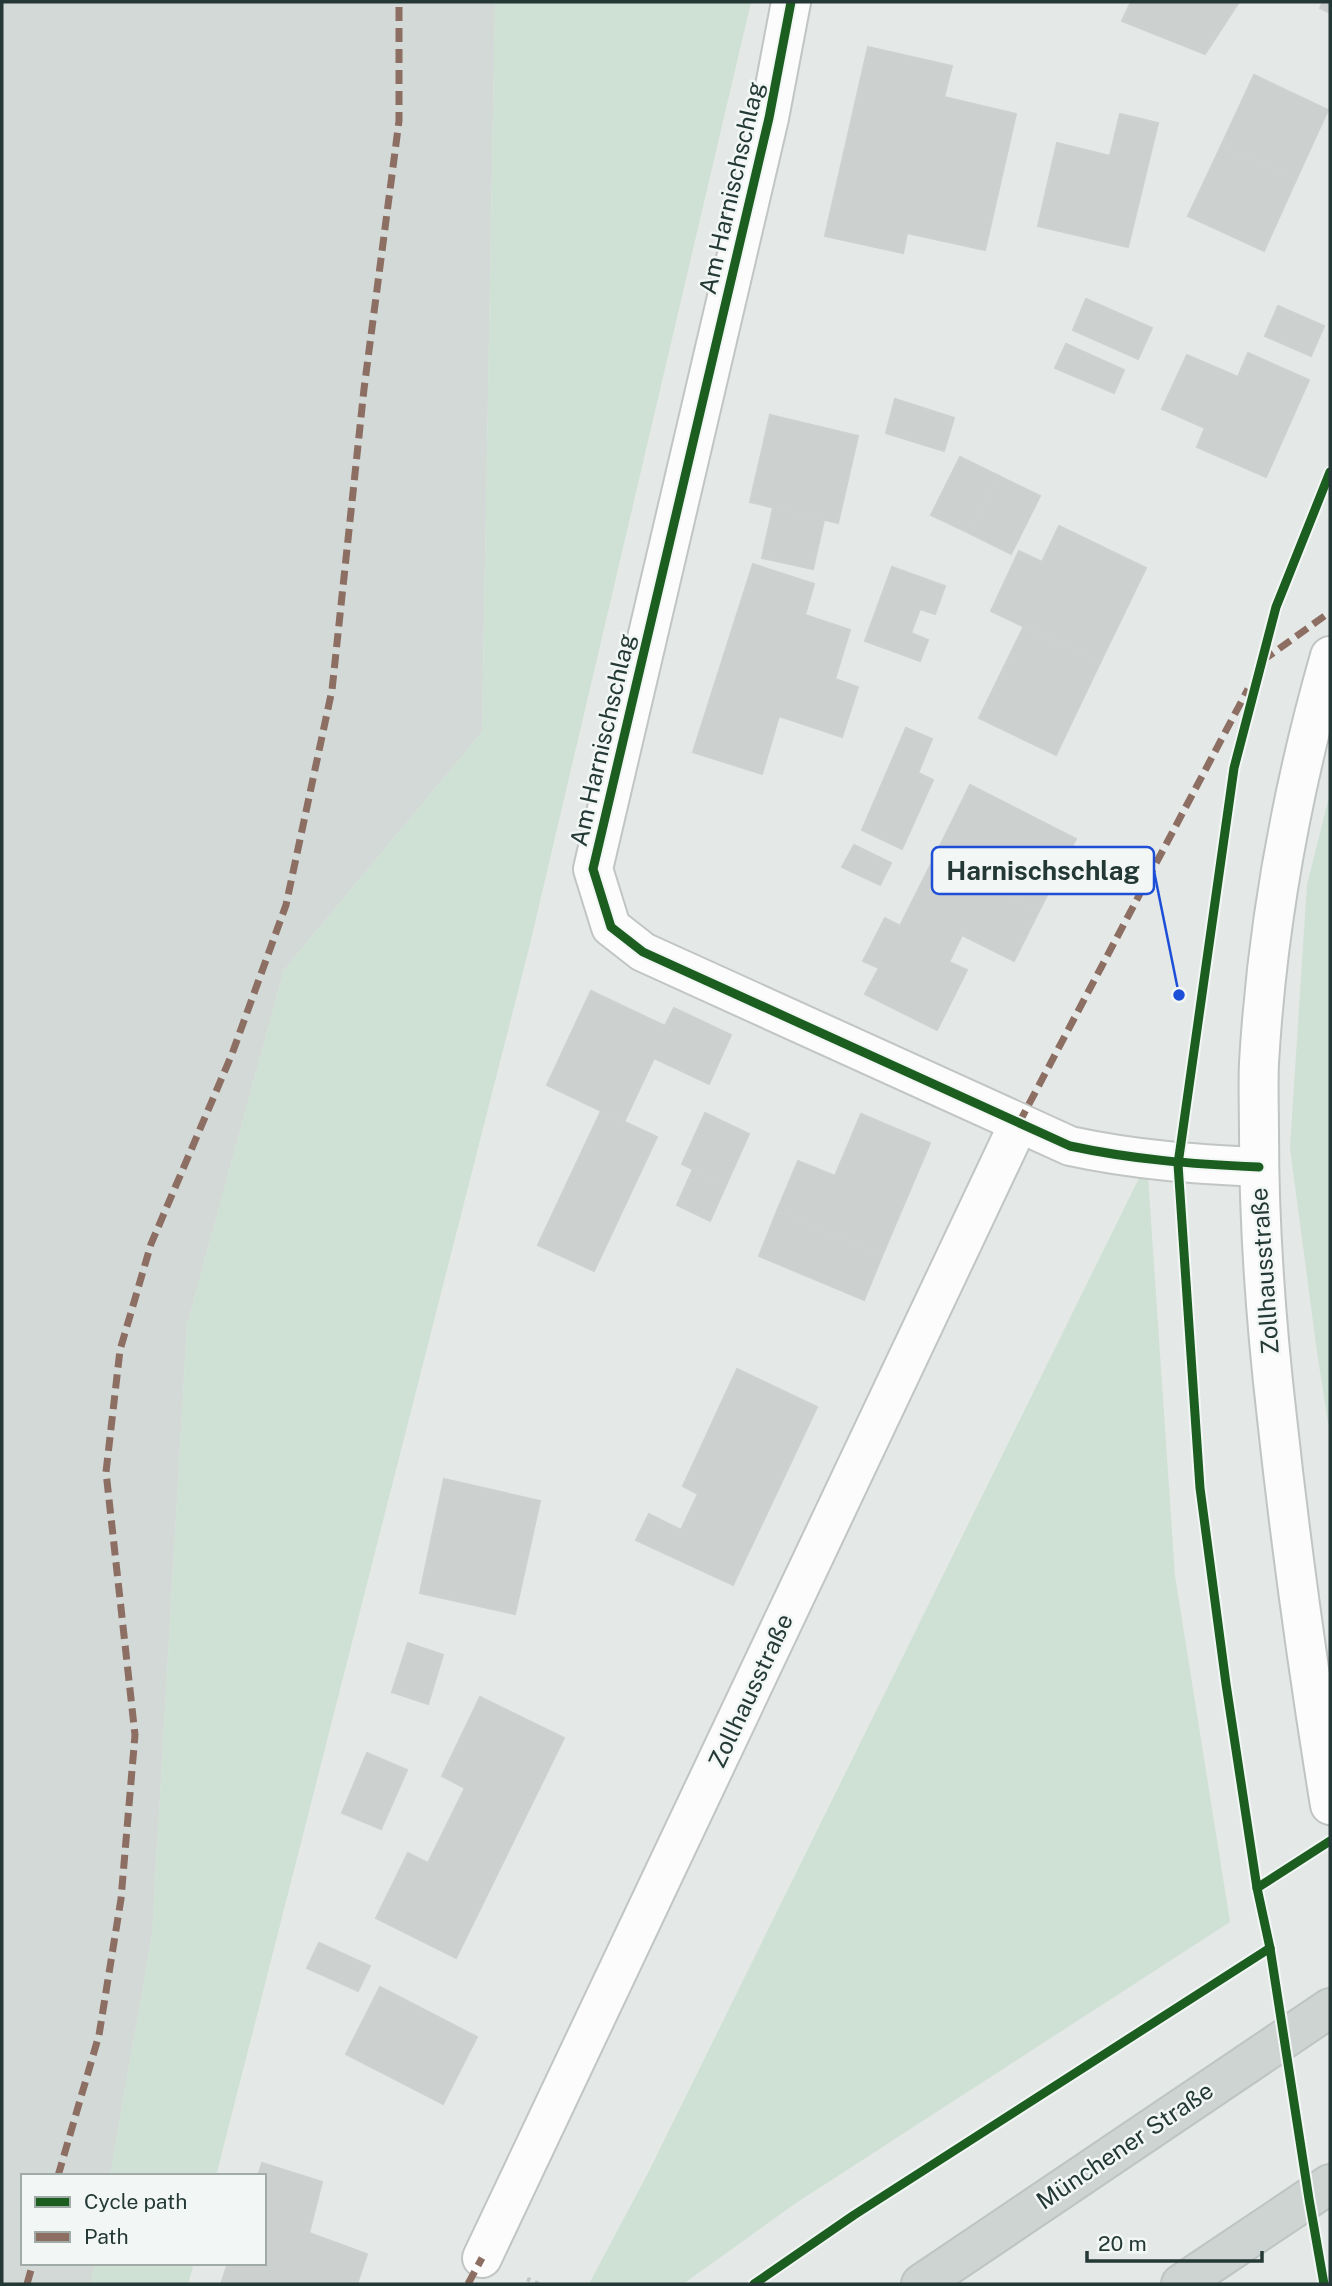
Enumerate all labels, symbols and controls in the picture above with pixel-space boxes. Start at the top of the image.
street label: Am Harnischschlag [693,79,769,297]
street label: Am Harnischschlag [564,631,640,849]
callout: Harnischschlag [932,847,1154,894]
text: Harnischschlag [946,855,1140,886]
street label: Zollhausstraße [1244,1187,1284,1355]
street label: Zollhausstraße [702,1609,798,1772]
street label: Münchener Straße [1031,2076,1218,2215]
legend [21,2174,266,2265]
text: Cycle path [84,2189,187,2214]
scale bar [1087,2220,1262,2264]
text: Path [84,2224,129,2249]
text: 20 m [1098,2231,1147,2256]

